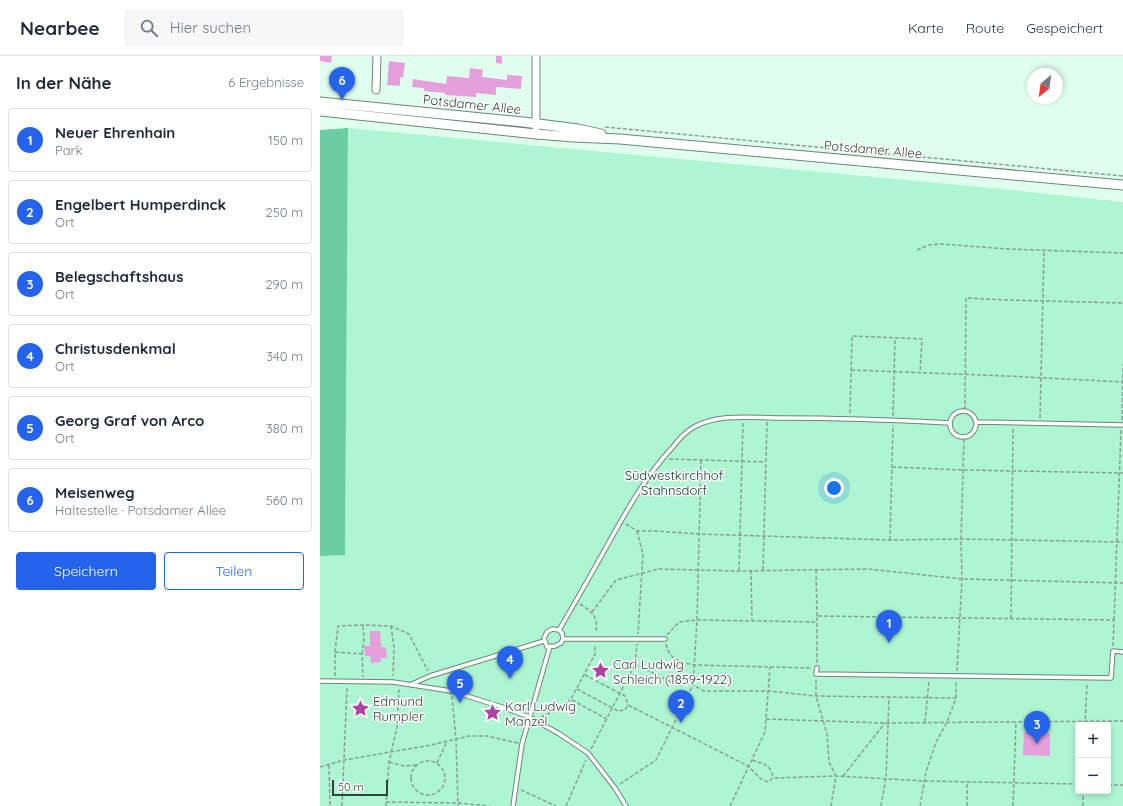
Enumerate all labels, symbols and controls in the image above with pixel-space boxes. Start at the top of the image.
search box [124,10,404,46]
text: Nearbee [20,16,100,40]
icon: search [138,17,160,39]
text: Hier suchen [170,18,251,37]
text: Karte [908,19,944,37]
text: Route [966,19,1004,37]
text: Gespeichert [1026,19,1103,37]
pin: 6 [329,67,355,100]
north arrow [1027,68,1063,104]
text: In der Nähe [16,72,112,93]
text: 6 Ergebnisse [228,74,304,90]
street label: Potsdamer Allee [422,91,522,117]
text: Neuer Ehrenhain [55,123,175,142]
text: 1 [27,132,33,148]
text: 150 m [268,132,303,148]
street label: Potsdamer Allee [823,137,923,161]
text: Park [55,142,83,158]
text: Engelbert Humperdinck [55,195,226,214]
text: 2 [26,204,34,220]
text: 250 m [266,204,303,220]
text: Ort [55,214,74,230]
text: Belegschaftshaus [55,267,183,286]
text: 3 [27,276,33,292]
text: 290 m [265,276,303,292]
text: Ort [55,286,74,302]
text: Christusdenkmal [55,339,176,358]
text: 4 [26,348,34,364]
text: 340 m [266,348,303,364]
text: Ort [55,358,74,374]
text: Georg Graf von Arco [55,411,204,430]
text: 5 [26,420,34,436]
text: 380 m [266,420,303,436]
text: Ort [55,430,74,446]
park label: Südwestkirchhof Stahnsdorf [625,467,724,498]
your location [824,478,844,498]
text: Meisenweg [55,483,135,502]
text: 6 [26,492,34,508]
text: 560 m [266,492,303,508]
text: Haltestelle · Potsdamer Allee [55,502,226,518]
button: Speichern [16,552,156,590]
button: Teilen [164,552,304,590]
pin: 1 [876,610,902,643]
pin: 4 [497,646,523,679]
place label: Carl Ludwig Schleich (1859-1922) [613,656,732,687]
place icon: Carl Ludwig Schleich (1859-1922) [590,661,610,681]
pin: 5 [447,670,473,703]
pin: 2 [668,690,694,723]
place label: Edmund Rumpler [373,693,424,724]
place icon: Edmund Rumpler [350,698,370,718]
place label: Karl Ludwig Manzel [505,698,576,729]
place icon: Karl Ludwig Manzel [482,703,502,723]
pin: 3 [1024,711,1050,744]
map controls [1075,722,1111,794]
button: + [1075,722,1111,758]
button: − [1075,758,1111,794]
scale bar [332,778,388,797]
text: 50 m [338,780,364,794]

